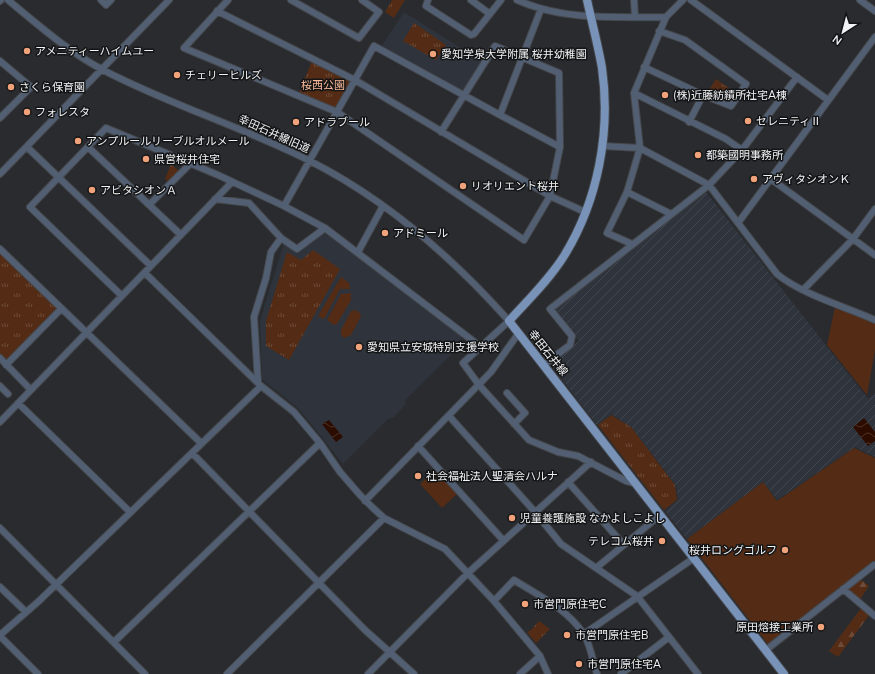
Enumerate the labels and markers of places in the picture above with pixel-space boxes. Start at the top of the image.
place label: アメニティーハイムユー [35,44,154,59]
marker: アメニティーハイムユー [22,46,32,56]
place label: 愛知学泉大学附属 桜井幼稚園 [441,47,587,62]
marker: 愛知学泉大学附属 桜井幼稚園 [428,49,438,59]
place label: チェリーヒルズ [185,68,262,83]
marker: チェリーヒルズ [172,70,182,80]
place label: さくら保育園 [19,80,85,95]
marker: さくら保育園 [6,82,16,92]
place label: (株)近藤紡績所社宅A棟 [673,88,787,103]
marker: (株)近藤紡績所社宅A棟 [660,90,670,100]
place label: フォレスタ [35,105,90,120]
marker: フォレスタ [22,107,32,117]
place label: セレニティⅡ [756,114,821,129]
place label: アドラブール [304,115,370,130]
marker: セレニティⅡ [743,116,753,126]
marker: アドラブール [291,117,301,127]
place label: アンプルールリーブルオルメール [86,134,250,149]
marker: アンプルールリーブルオルメール [73,136,83,146]
place label: 都築國明事務所 [706,148,784,163]
marker: 都築國明事務所 [693,150,703,160]
place label: 県営桜井住宅 [154,152,220,167]
marker: 県営桜井住宅 [141,154,151,164]
place label: アヴィタシオンＫ [762,172,850,187]
marker: アヴィタシオンＫ [749,174,759,184]
place label: リオリエント桜井 [471,179,559,194]
marker: リオリエント桜井 [458,181,468,191]
place label: アビタシオンＡ [100,183,177,198]
marker: アビタシオンＡ [87,185,97,195]
place label: アドミール [393,226,448,241]
marker: アドミール [380,228,390,238]
place label: 愛知県立安城特別支援学校 [367,340,499,355]
marker: 愛知県立安城特別支援学校 [354,342,364,352]
place label: 社会福祉法人聖清会ハルナ [426,469,558,484]
marker: 社会福祉法人聖清会ハルナ [413,471,423,481]
place label: 児童養護施設 なかよしこよし [520,511,665,526]
marker: 児童養護施設 なかよしこよし [507,513,517,523]
place label: テレコム桜井 [588,534,654,549]
marker: テレコム桜井 [657,536,667,546]
place label: 桜井ロングゴルフ [689,543,777,558]
marker: 桜井ロングゴルフ [780,545,790,555]
place label: 市営門原住宅C [533,597,606,612]
marker: 市営門原住宅C [520,599,530,609]
place label: 原田熔接工業所 [736,620,814,635]
marker: 原田熔接工業所 [816,622,826,632]
place label: 市営門原住宅B [575,628,648,643]
marker: 市営門原住宅B [562,630,572,640]
place label: 市営門原住宅A [587,657,661,672]
marker: 市営門原住宅A [574,659,584,669]

